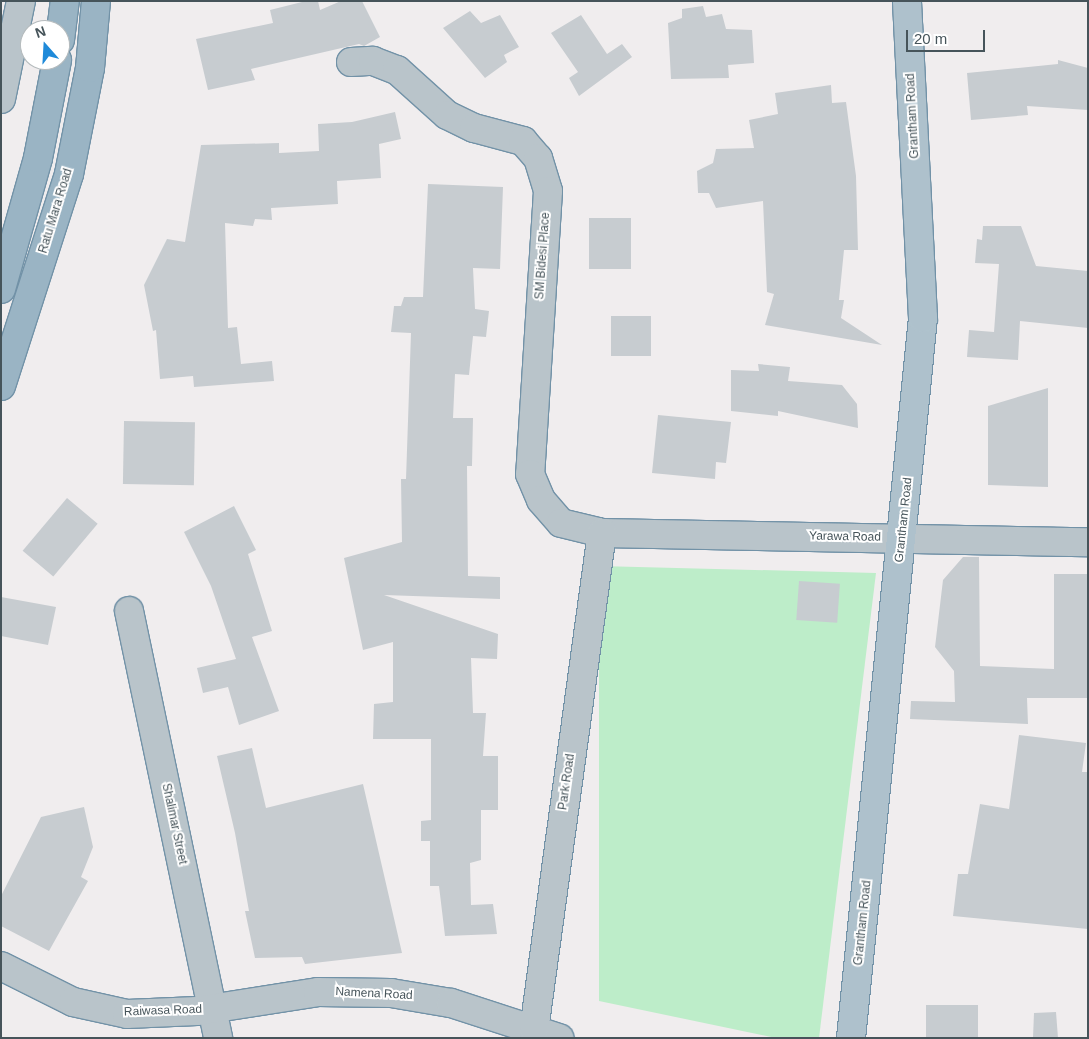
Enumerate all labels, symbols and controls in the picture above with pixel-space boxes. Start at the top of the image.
north arrow [20,20,70,70]
scale bar [909,20,988,52]
text: N [33,23,48,41]
text: 20 m [914,30,947,47]
street label: Grantham Road [904,73,922,159]
street label: Ratu Mara Road [36,167,76,255]
street label: SM Bidesi Place [533,212,553,300]
street label: Grantham Road [892,477,916,563]
street label: Yarawa Road [809,529,881,545]
street label: Park Road [556,753,578,811]
street label: Shalimar Street [158,782,190,866]
street label: Grantham Road [851,880,875,966]
street label: Namena Road [335,985,413,1003]
street label: Raiwasa Road [124,1002,202,1020]

